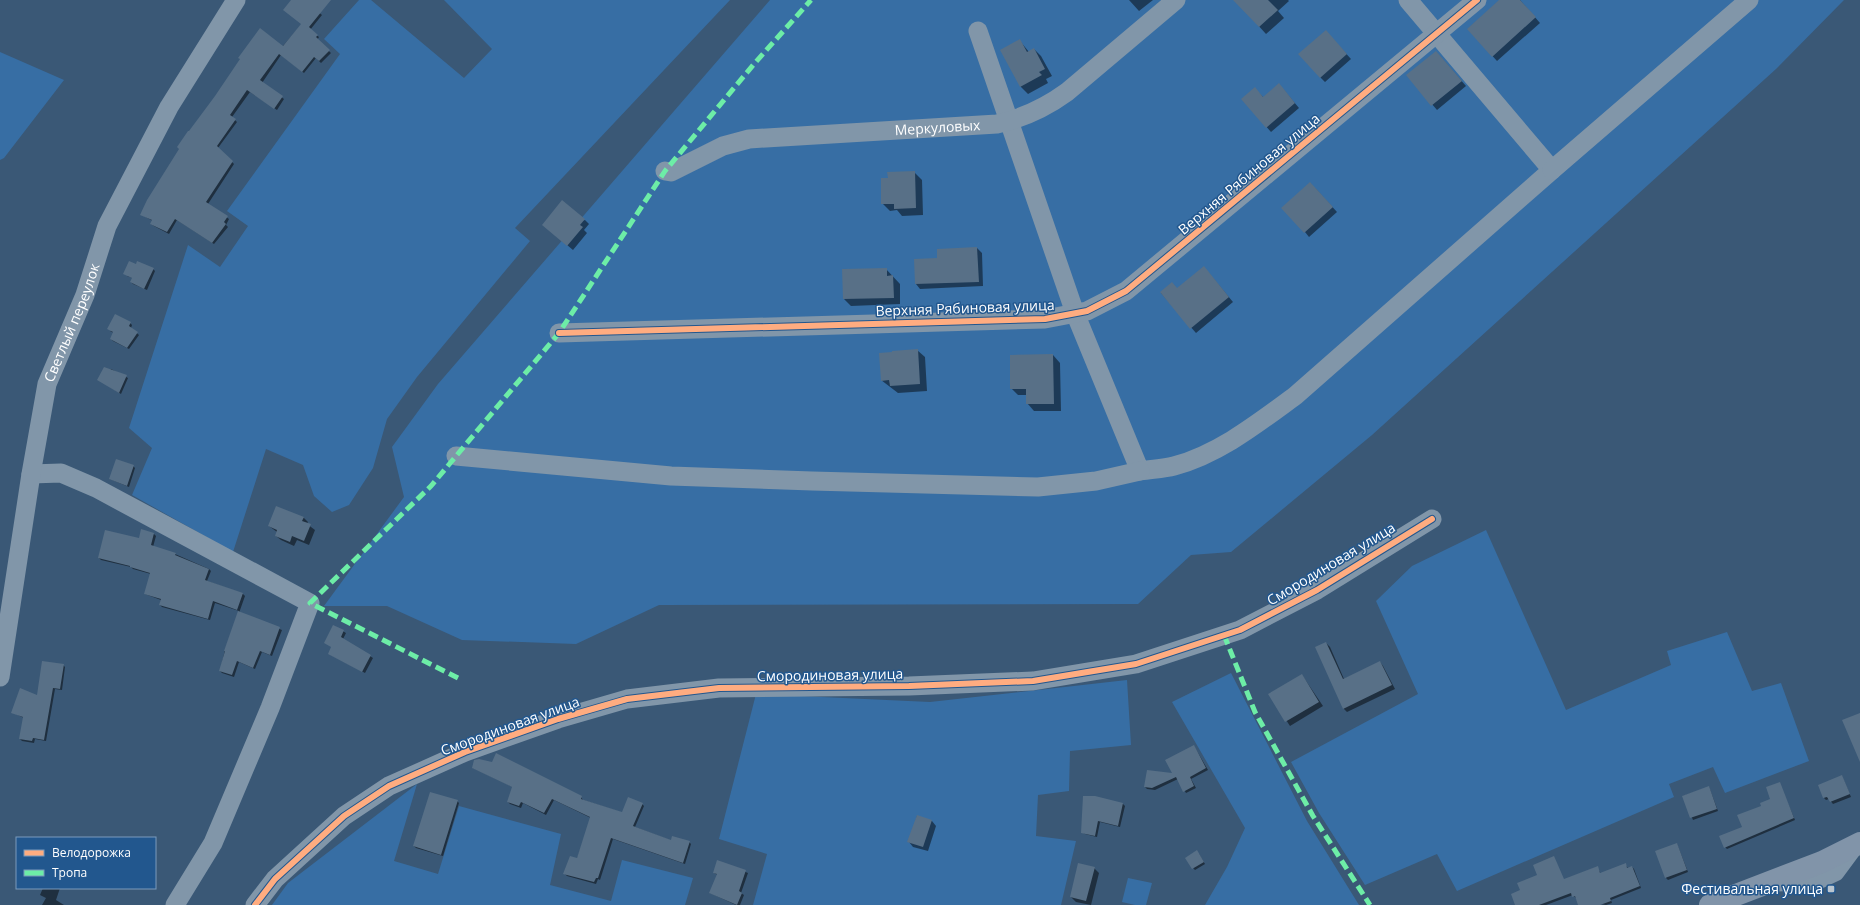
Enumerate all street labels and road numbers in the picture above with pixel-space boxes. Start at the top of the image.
street label: Верхняя Рябиновая улица [1174,109,1323,238]
street label: Меркуловых [894,115,982,139]
street label: Светлый переулок [39,260,104,385]
street label: Верхняя Рябиновая улица [875,295,1055,320]
street label: Смородиновая улица [1263,518,1398,609]
street label: Смородиновая улица [757,664,903,685]
street label: Смородиновая улица [438,692,582,759]

